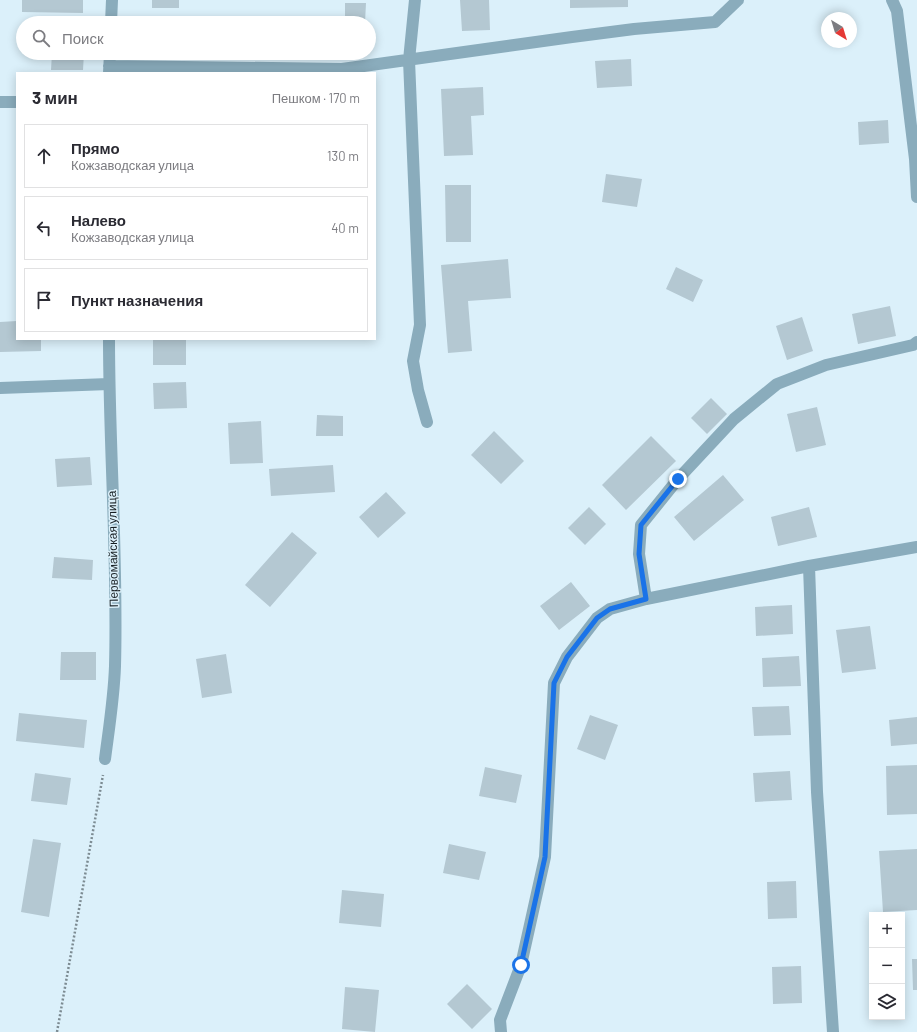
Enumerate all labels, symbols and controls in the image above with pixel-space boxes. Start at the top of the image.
north arrow [821,12,857,48]
search box [16,16,376,60]
icon: search [30,27,52,49]
text: Поиск [62,29,104,47]
text: 3 мин [32,87,78,107]
text: Пешком · 170 m [272,90,360,106]
text: Прямо [71,139,120,157]
icon: ahead [33,145,55,167]
text: 130 m [327,148,359,164]
text: Кожзаводская улица [71,157,194,173]
text: Налево [71,211,126,229]
icon: left [33,217,55,239]
text: 40 m [331,220,359,236]
text: Кожзаводская улица [71,229,194,245]
icon: arrive [33,289,55,311]
text: Пункт назначения [71,291,203,309]
route end [669,470,687,488]
street label: Первомайская улица [104,490,121,607]
map controls [869,912,905,1020]
button: + [869,912,905,948]
button: − [869,948,905,984]
route start [512,956,530,974]
button: layers [869,984,905,1020]

